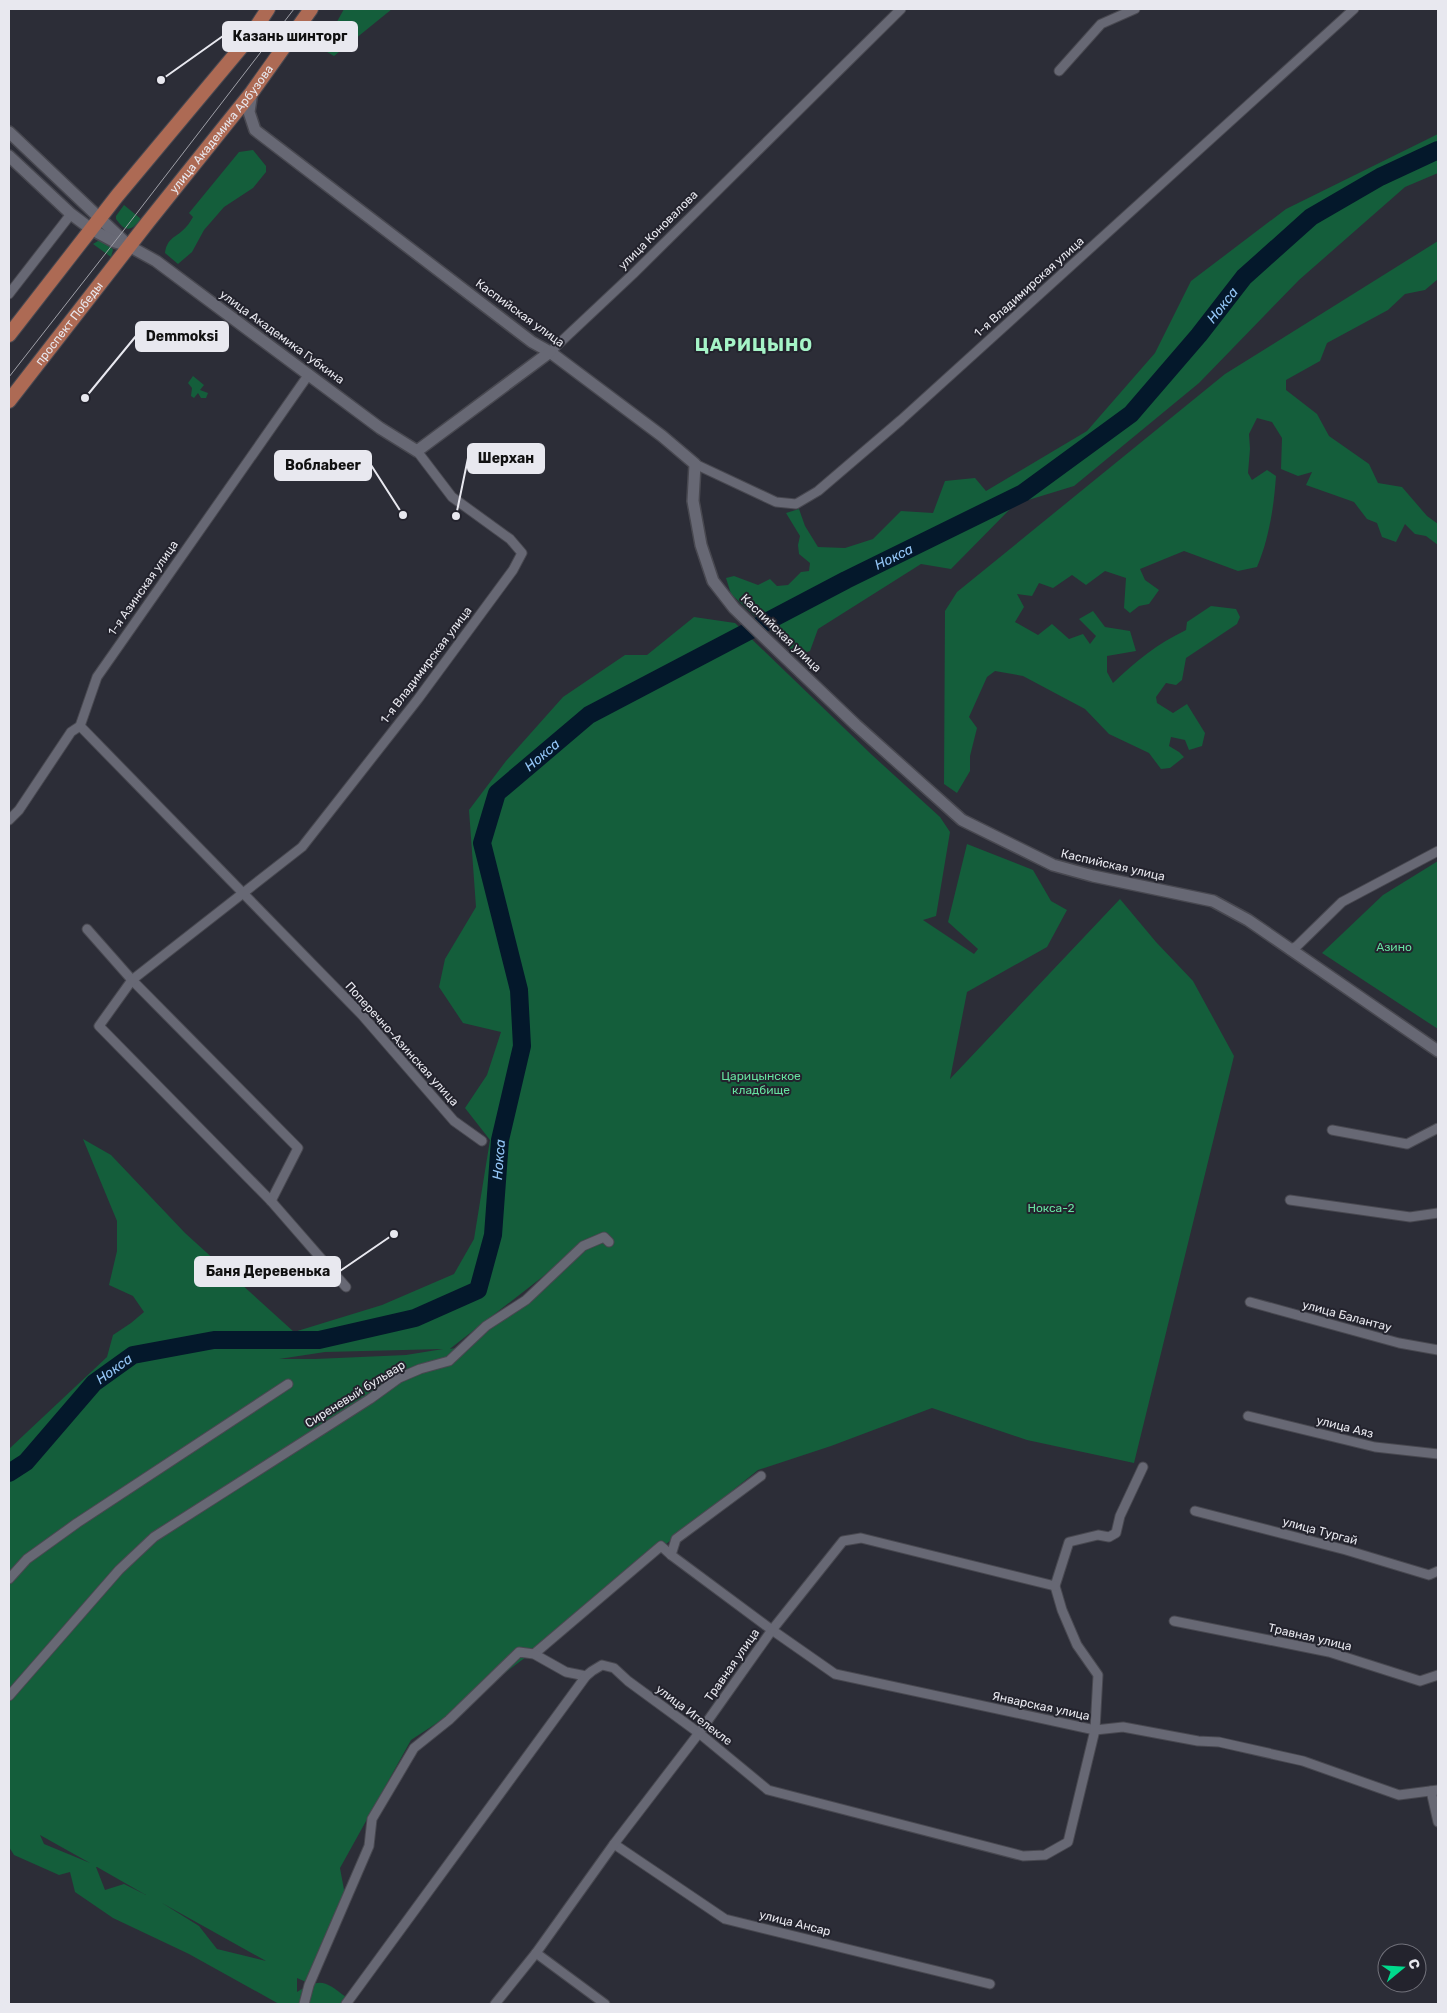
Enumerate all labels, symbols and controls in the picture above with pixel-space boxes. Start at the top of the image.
callout: Казань шинторг [223,22,357,51]
text: Казань шинторг [233,28,348,45]
street label: улица Академика Арбузова [167,62,276,196]
street label: улица Коновалова [615,187,701,273]
street label: 1-я Владимирская улица [971,234,1087,340]
street label: Каспийская улица [473,276,567,350]
street label: проспект Победы [32,279,106,368]
water label: Нокса [1203,284,1242,327]
street label: улица Академика Губкина [217,287,347,387]
callout: Demmoksi [136,322,228,351]
text: Demmoksi [146,328,218,345]
district label: ЦАРИЦЫНО [695,334,813,356]
callout: Шерхан [468,444,544,473]
text: Шерхан [478,450,534,467]
callout: Воблаbeer [275,451,371,480]
text: Воблаbeer [285,457,362,474]
street label: 1-я Азинская улица [105,538,181,638]
water label: Нокса [872,540,916,574]
street label: Каспийская улица [738,591,824,675]
street label: 1-я Владимирская улица [377,604,475,726]
water label: Нокса [521,735,563,775]
street label: Каспийская улица [1060,846,1166,884]
park label: Азино [1376,940,1412,954]
street label: Поперечно-Азинская улица [343,979,461,1109]
park label: Царицынское кладбище [721,1069,801,1097]
water label: Нокса [489,1138,509,1181]
park label: Нокса-2 [1027,1201,1075,1215]
callout: Баня Деревенька [195,1257,340,1286]
text: Баня Деревенька [206,1263,330,1280]
street label: улица Балантау [1301,1297,1394,1335]
water label: Нокса [93,1350,136,1388]
street label: Сиреневый бульвар [302,1358,408,1430]
street label: улица Аяз [1315,1413,1375,1441]
street label: улица Тургай [1281,1514,1359,1548]
street label: Травная улица [1267,1621,1353,1653]
street label: Травная улица [702,1626,762,1704]
street label: улица Игелекле [653,1682,735,1748]
street label: Январская улица [991,1689,1091,1723]
street label: улица Ансар [758,1907,832,1939]
north arrow [1377,1943,1427,1993]
text: С [1404,1957,1424,1972]

